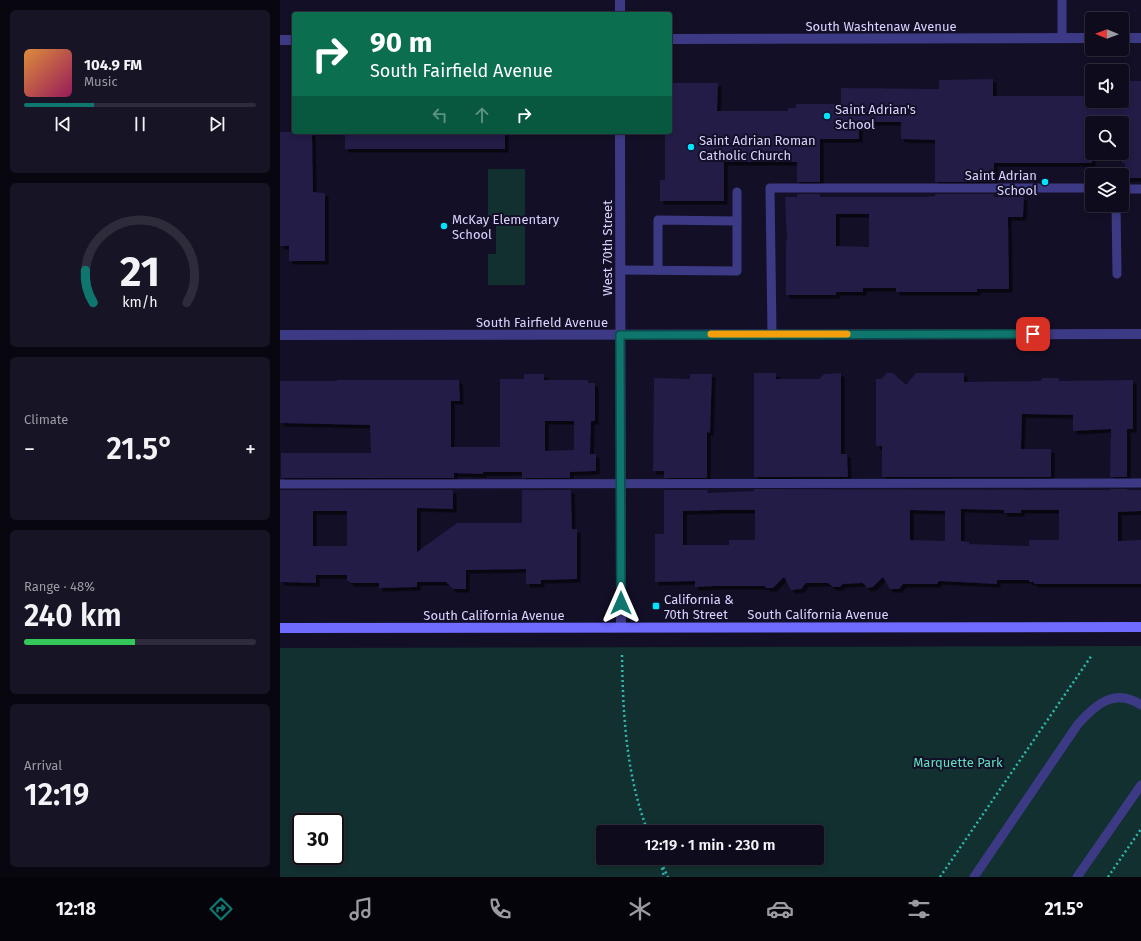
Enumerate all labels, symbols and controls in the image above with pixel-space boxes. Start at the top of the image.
north arrow [1085,12,1129,56]
map controls [1085,12,1129,212]
street label: South Washtenaw Avenue [805,19,957,34]
text: 90 m [370,26,432,59]
icon: right [304,28,356,80]
text: 104.9 FM [84,56,142,74]
text: South Fairfield Avenue [370,60,553,82]
button: sound [1085,64,1129,108]
text: Music [84,74,118,89]
place label: Saint Adrian's School [835,102,916,132]
icon: left [429,104,451,126]
icon: ahead [471,104,493,126]
icon: right [513,104,535,126]
marker: Saint Adrian's School [822,111,832,121]
icon: previous [52,113,74,135]
icon: pause [129,113,151,135]
icon: next [206,113,228,135]
button: search [1085,116,1129,160]
place label: Saint Adrian Roman Catholic Church [699,133,816,163]
marker: Saint Adrian Roman Catholic Church [686,142,696,152]
place label: Saint Adrian School [965,168,1037,198]
button: layers [1085,168,1129,212]
marker: Saint Adrian School [1040,177,1050,187]
street label: West 70th Street [600,200,615,296]
place label: McKay Elementary School [452,212,560,242]
marker: McKay Elementary School [439,221,449,231]
text: 21 [120,247,160,297]
text: km/h [122,294,158,311]
street label: South Fairfield Avenue [476,315,608,330]
pin [1016,317,1050,351]
icon: arrive [1022,323,1044,345]
text: Climate [24,412,68,427]
text: 21.5° [107,431,174,467]
text: − [24,436,35,463]
text: + [245,436,256,463]
text: Range · 48% [24,579,95,594]
position arrow [600,582,642,624]
place label: California & 70th Street [664,592,734,622]
text: 240 km [24,598,122,634]
marker: California & 70th Street [651,601,661,611]
street label: South California Avenue [747,607,889,622]
street label: South California Avenue [423,608,565,623]
park label: Marquette Park [913,755,1003,770]
text: Arrival [24,758,62,773]
text: 12:19 [24,777,89,813]
speed limit sign: 30 [292,813,344,865]
text: 12:19 · 1 min · 230 m [644,836,776,854]
icon: directions [207,895,235,923]
icon: music [347,895,375,923]
icon: phone [486,895,514,923]
icon: climate [626,895,654,923]
icon: car [766,895,794,923]
icon: filters [905,895,933,923]
text: 12:18 [56,898,96,920]
text: 21.5° [1045,898,1085,920]

